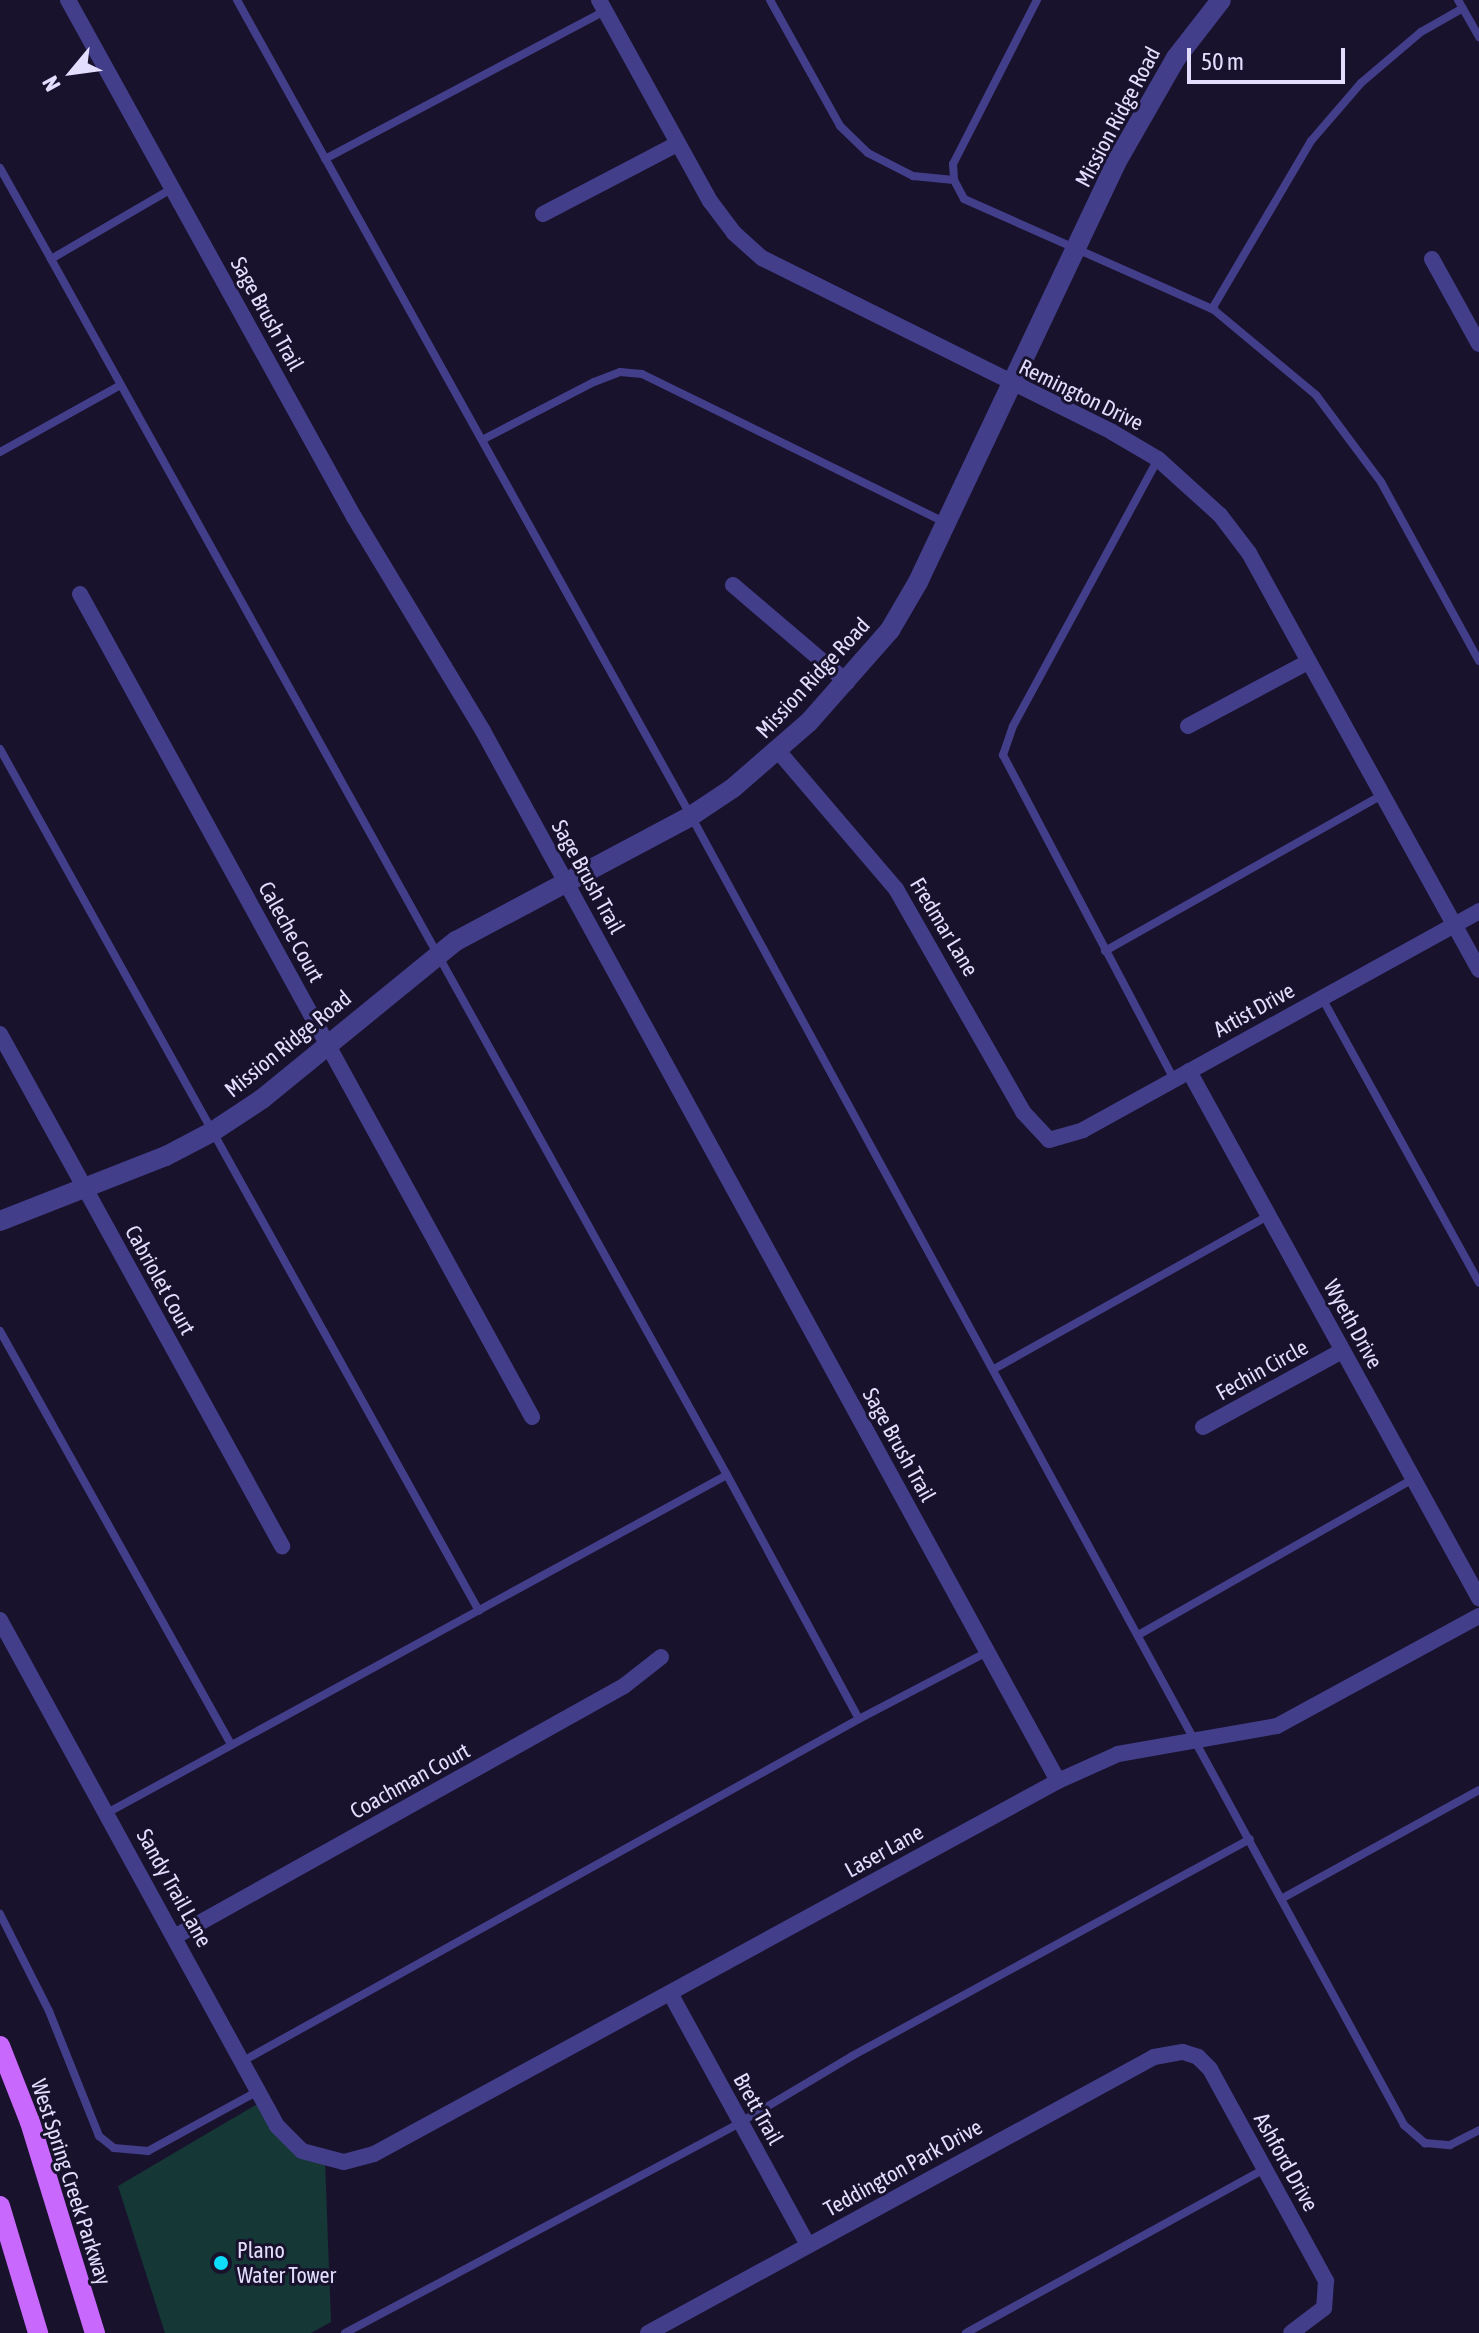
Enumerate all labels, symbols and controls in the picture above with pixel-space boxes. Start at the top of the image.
north arrow [32,32,112,112]
scale bar [1191,32,1349,82]
street label: Mission Ridge Road [1070,42,1166,192]
text: 50 m [1201,48,1244,75]
text: N [36,72,66,96]
street label: Sage Brush Trail [225,253,309,375]
street label: Remington Drive [1015,354,1147,436]
street label: Mission Ridge Road [751,612,875,744]
street label: Sage Brush Trail [546,816,630,938]
street label: Fredmar Lane [904,873,984,981]
street label: Caleche Court [253,877,329,987]
street label: Artist Drive [1209,977,1299,1043]
street label: Mission Ridge Road [219,985,357,1103]
street label: Cabriolet Court [119,1221,201,1339]
street label: Wyeth Drive [1318,1275,1388,1373]
street label: Fechin Circle [1211,1334,1313,1406]
street label: Sage Brush Trail [857,1384,941,1506]
street label: Coachman Court [346,1737,474,1825]
street label: Laser Lane [840,1819,928,1883]
street label: Sandy Trail Lane [131,1825,217,1951]
street label: Brett Trail [728,2068,788,2150]
street label: West Spring Creek Parkway [25,2076,117,2288]
street label: Ashford Drive [1248,2108,1324,2216]
street label: Teddington Park Drive [819,2114,987,2222]
place label: Plano Water Tower [237,2237,336,2288]
marker: Plano Water Tower [212,2254,230,2272]

